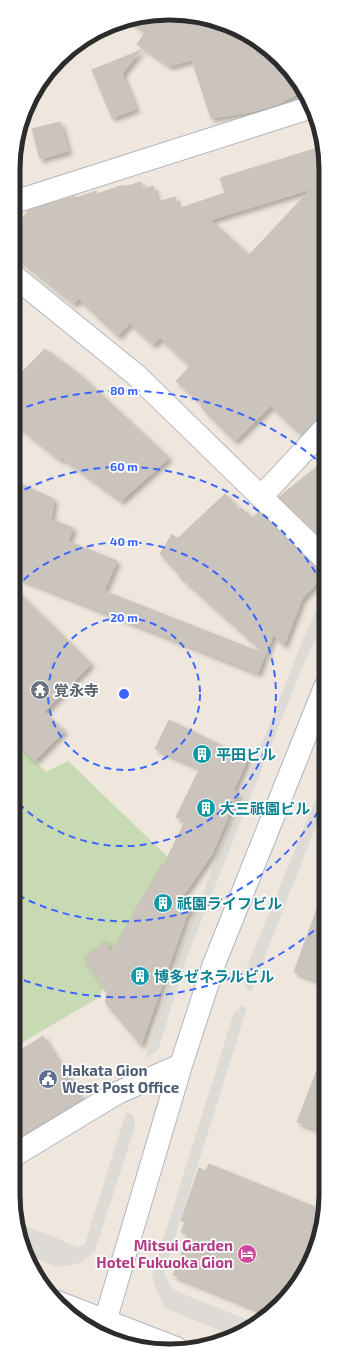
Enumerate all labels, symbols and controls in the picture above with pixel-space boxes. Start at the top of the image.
text: 80 m [110,383,138,397]
text: 60 m [110,459,138,473]
text: 40 m [110,534,138,548]
text: 20 m [110,610,138,624]
temple icon: 覚永寺 [29,679,51,701]
place label: 覚永寺 [54,681,99,699]
centre of rings [117,687,131,701]
building icon: 平田ビル [191,743,213,765]
place label: 平田ビル [216,745,276,763]
building icon: 大三祇園ビル [195,797,217,819]
place label: 大三祇園ビル [220,799,310,817]
building icon: 祇園ライフビル [152,892,174,914]
place label: 祇園ライフビル [177,894,282,912]
building icon: 博多ゼネラルビル [129,965,151,987]
place label: 博多ゼネラルビル [154,967,274,985]
place label: Hakata Gion West Post Office [62,1061,179,1096]
public building icon: Hakata Gion West Post Office [37,1068,59,1090]
place label: Mitsui Garden Hotel Fukuoka Gion [96,1236,233,1271]
hotel icon: Mitsui Garden Hotel Fukuoka Gion [236,1243,258,1265]

